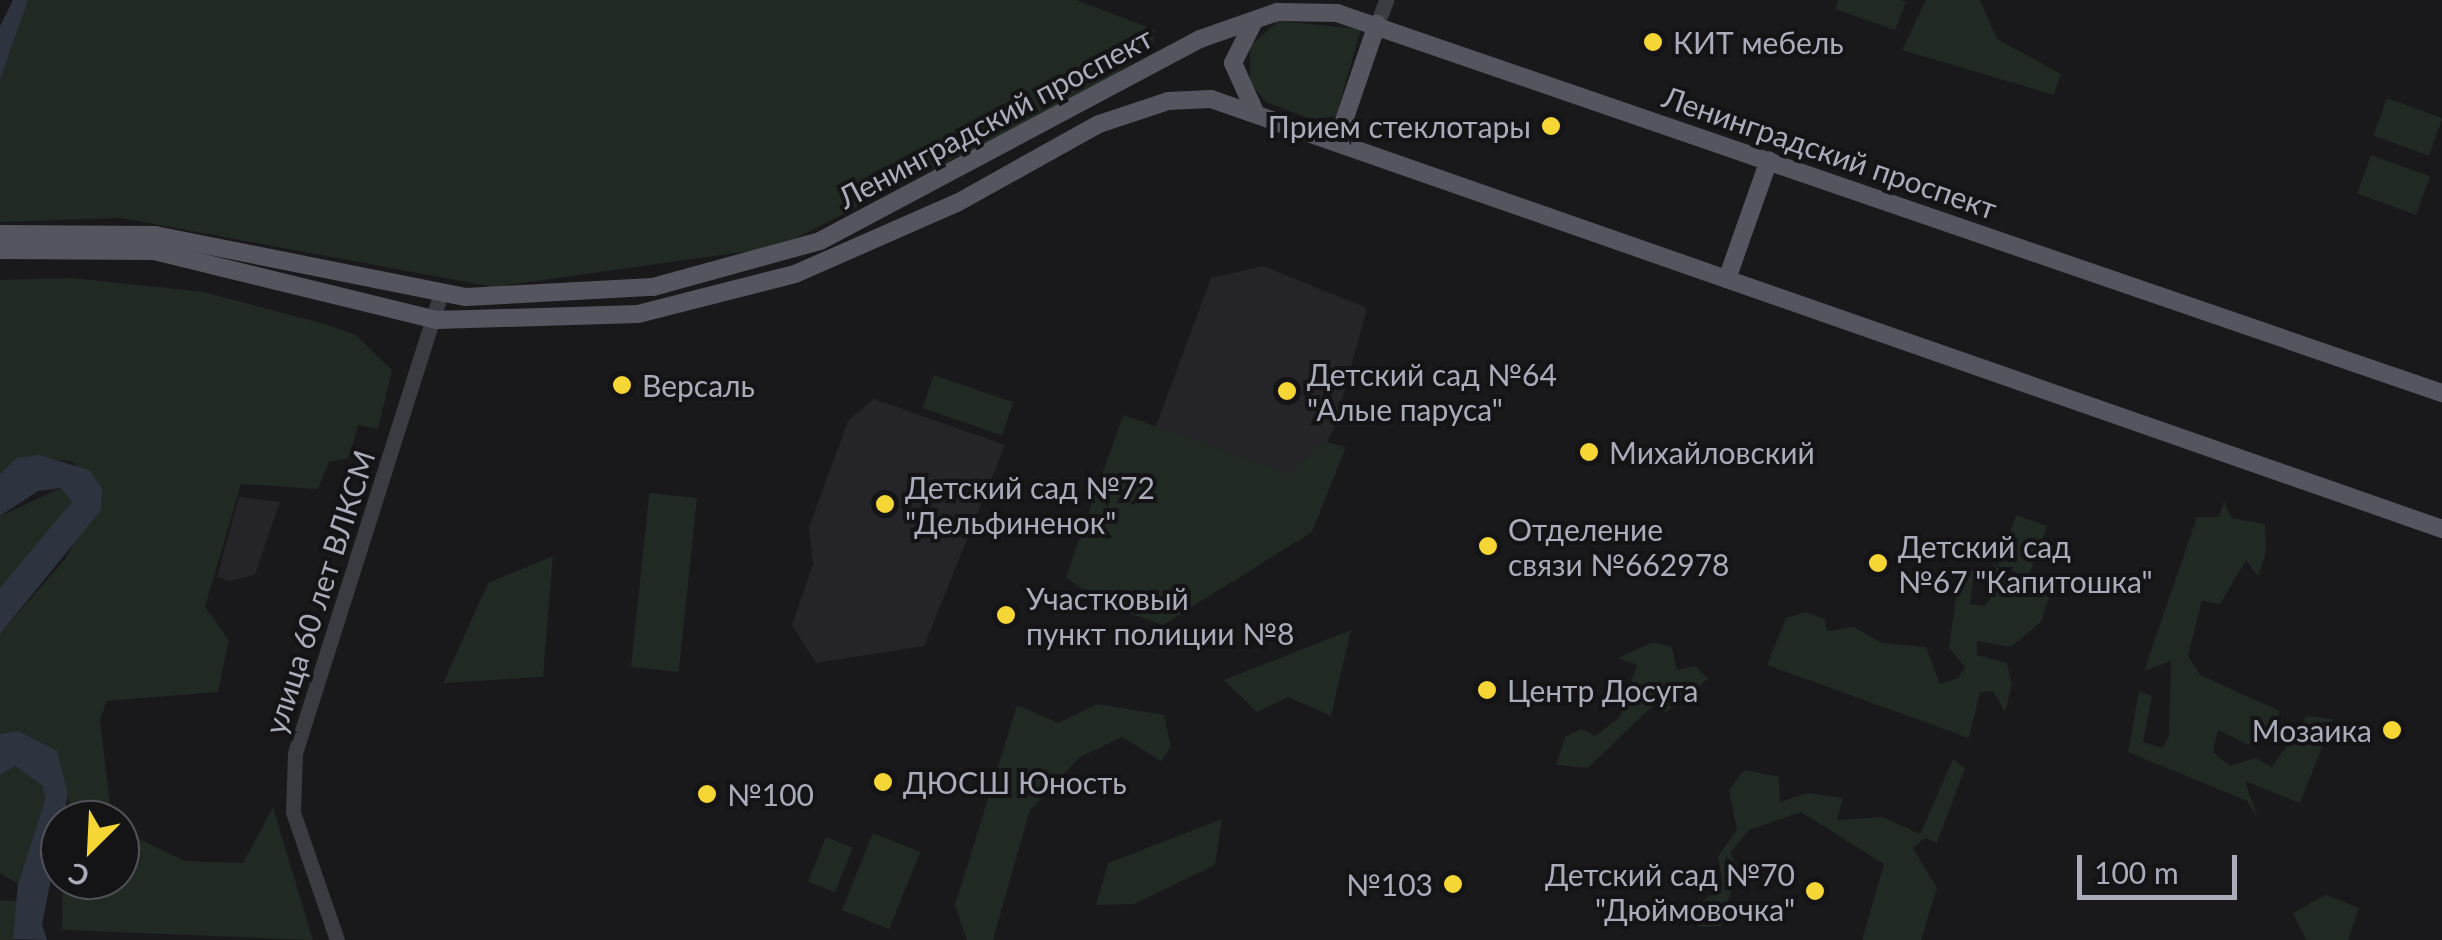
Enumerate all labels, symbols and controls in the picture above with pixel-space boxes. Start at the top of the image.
street label: Ленинградский проспект [832,19,1158,215]
place label: КИТ мебель [1673,24,1844,60]
marker: КИТ мебель [1642,31,1664,53]
street label: Ленинградский проспект [1658,78,2002,226]
place label: Прием стеклотары [1268,108,1531,144]
marker: Прием стеклотары [1540,115,1562,137]
place label: Детский сад №64 "Алые паруса" [1307,356,1557,426]
place label: Версаль [642,367,755,403]
marker: Версаль [611,374,633,396]
marker: Детский сад №64 "Алые паруса" [1276,380,1298,402]
place label: Михайловский [1609,434,1815,470]
marker: Михайловский [1578,441,1600,463]
street label: улица 60 лет ВЛКСМ [256,446,382,738]
place label: Детский сад №72 "Дельфиненок" [905,469,1155,540]
marker: Детский сад №72 "Дельфиненок" [874,493,896,515]
place label: Отделение связи №662978 [1508,511,1729,582]
place label: Детский сад №67 "Капитошка" [1898,528,2153,598]
marker: Отделение связи №662978 [1477,535,1499,557]
marker: Детский сад №67 "Капитошка" [1867,552,1889,574]
place label: Участковый пункт полиции №8 [1026,580,1294,650]
marker: Участковый пункт полиции №8 [995,604,1017,626]
place label: Центр Досуга [1507,672,1698,708]
marker: Центр Досуга [1476,679,1498,701]
place label: Мозаика [2252,712,2372,748]
marker: Мозаика [2381,719,2403,741]
place label: ДЮСШ Юность [903,764,1127,800]
marker: ДЮСШ Юность [872,771,894,793]
place label: №100 [727,776,814,812]
marker: №100 [696,783,718,805]
north arrow [40,800,140,900]
scale bar [2082,835,2242,897]
text: 100 m [2094,854,2179,890]
text: С [63,856,94,895]
place label: Детский сад №70 "Дюймовочка" [1545,856,1795,926]
place label: №103 [1346,866,1433,902]
marker: №103 [1442,873,1464,895]
marker: Детский сад №70 "Дюймовочка" [1804,880,1826,902]

